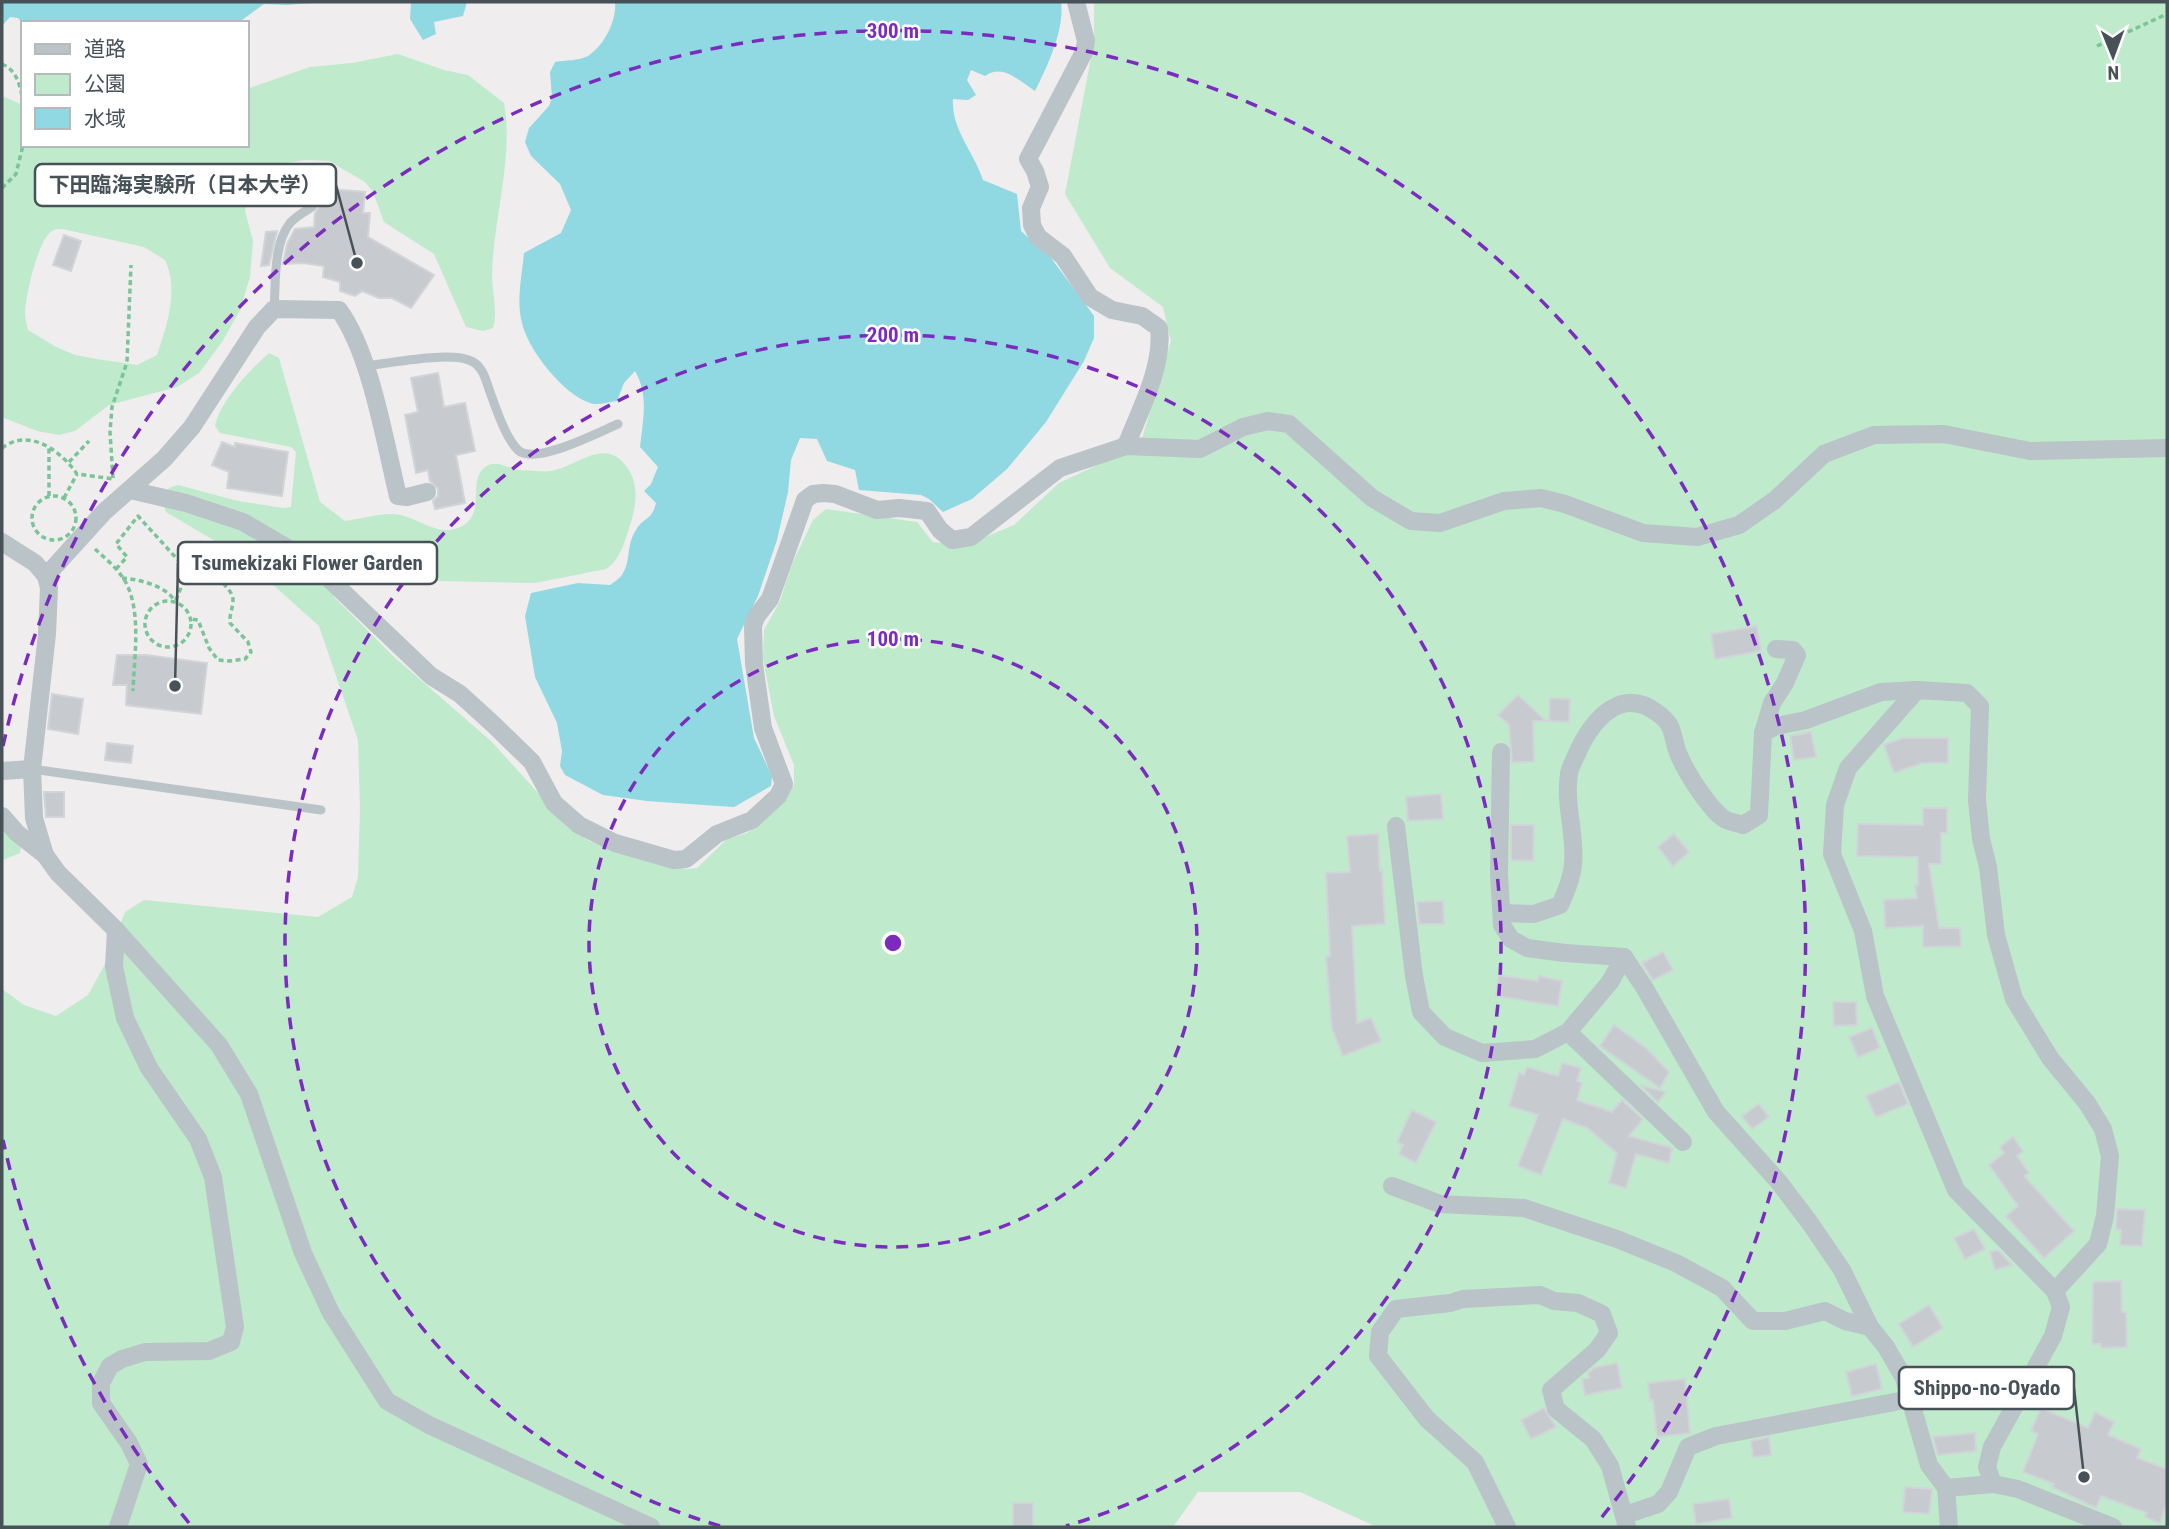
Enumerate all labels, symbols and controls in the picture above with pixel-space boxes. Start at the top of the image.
text: 300 m [867,19,919,43]
legend [21,21,248,147]
north arrow [2078,21,2148,91]
text: 道路 [84,37,126,61]
text: N [2107,61,2119,84]
text: 公園 [84,72,126,96]
text: 水域 [84,107,126,131]
callout: 下田臨海実験所（日本大学） [35,164,336,206]
text: 下田臨海実験所（日本大学） [49,173,322,197]
text: 200 m [867,323,919,347]
callout: Tsumekizaki Flower Garden [178,542,437,584]
text: Tsumekizaki Flower Garden [191,551,423,575]
text: 100 m [867,627,919,651]
centre of rings [881,931,905,955]
callout: Shippo-no-Oyado [1899,1367,2074,1409]
text: Shippo-no-Oyado [1914,1376,2060,1400]

